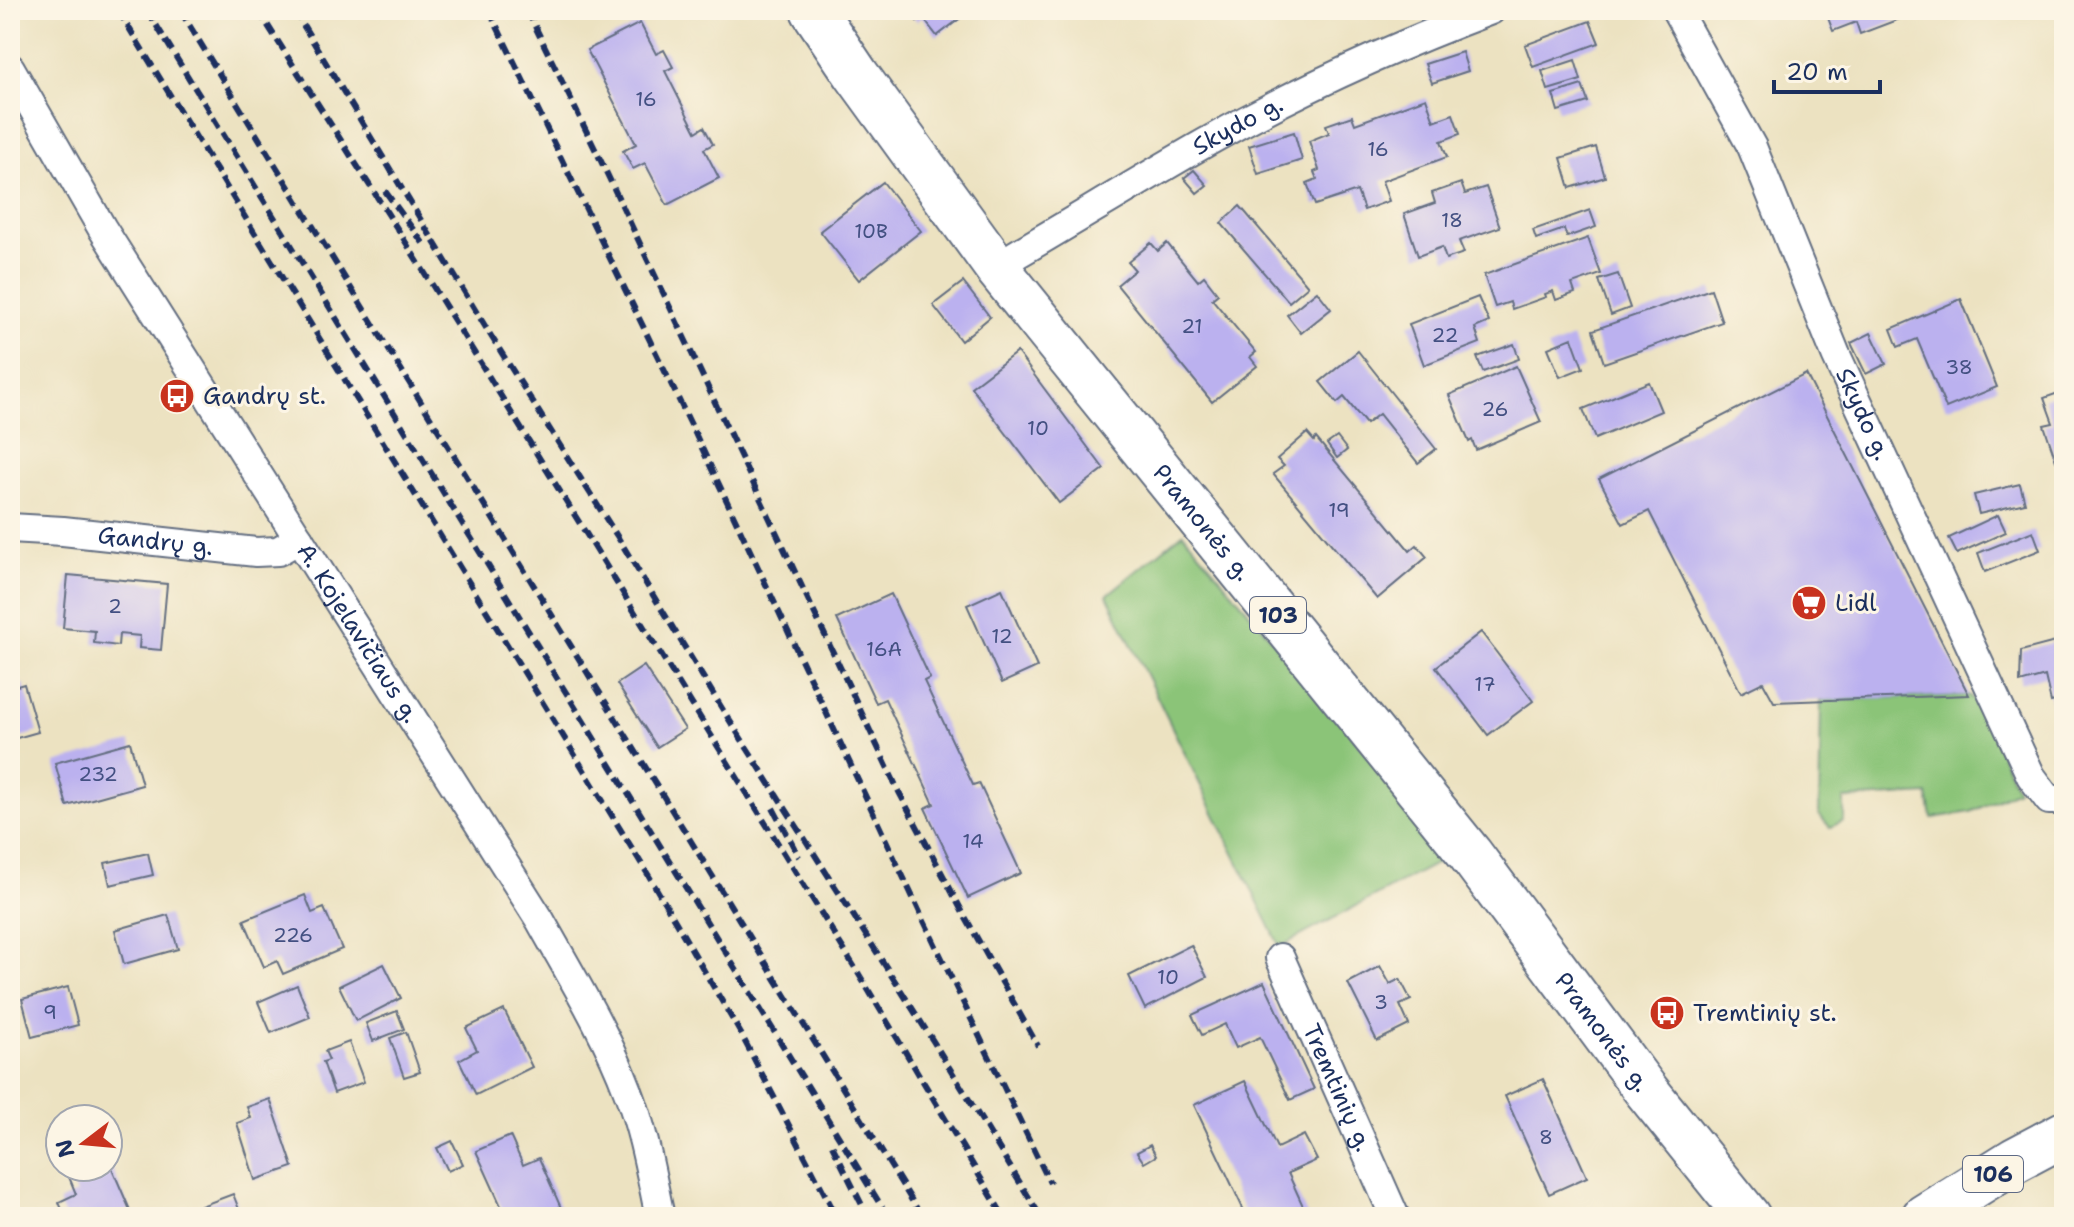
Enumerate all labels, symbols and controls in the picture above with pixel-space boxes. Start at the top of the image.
scale bar [1774,44,1880,94]
text: 20 m [1786,56,1848,88]
house number: 16 [635,86,657,112]
street label: Skydo g. [1187,88,1288,163]
house number: 16 [1367,136,1389,162]
house number: 18 [1441,207,1463,233]
house number: 10B [854,218,888,244]
house number: 21 [1181,313,1203,339]
house number: 22 [1432,322,1459,348]
house number: 38 [1945,354,1973,380]
street label: Skydo g. [1828,363,1899,465]
bus stop icon: Gandrų st. [158,377,196,415]
place label: Gandrų st. [203,380,326,412]
house number: 26 [1481,396,1509,422]
house number: 10 [1027,415,1049,441]
street label: Pramonės g. [1145,457,1259,588]
house number: 19 [1328,497,1350,523]
street label: Gandrų g. [96,519,215,563]
street label: A. Kojelavičiaus g. [290,537,427,729]
supermarket icon: Lidl [1790,584,1828,622]
place label: Lidl [1835,587,1877,619]
house number: 2 [108,593,122,619]
road number: 103 [1250,597,1306,633]
house number: 12 [991,623,1013,649]
house number: 16A [866,636,902,662]
house number: 17 [1474,671,1496,697]
house number: 232 [78,761,118,787]
house number: 14 [962,828,984,854]
house number: 226 [273,922,313,948]
house number: 10 [1157,964,1179,990]
street label: Pramonės g. [1547,966,1658,1098]
house number: 3 [1374,989,1388,1015]
bus stop icon: Tremtinių st. [1648,994,1686,1032]
place label: Tremtinių st. [1693,997,1837,1029]
house number: 9 [43,999,57,1025]
street label: Tremtinių g. [1295,1019,1380,1157]
north arrow [44,1103,124,1183]
house number: 8 [1539,1124,1553,1150]
text: N [49,1136,82,1161]
road number: 106 [1963,1156,2023,1192]

